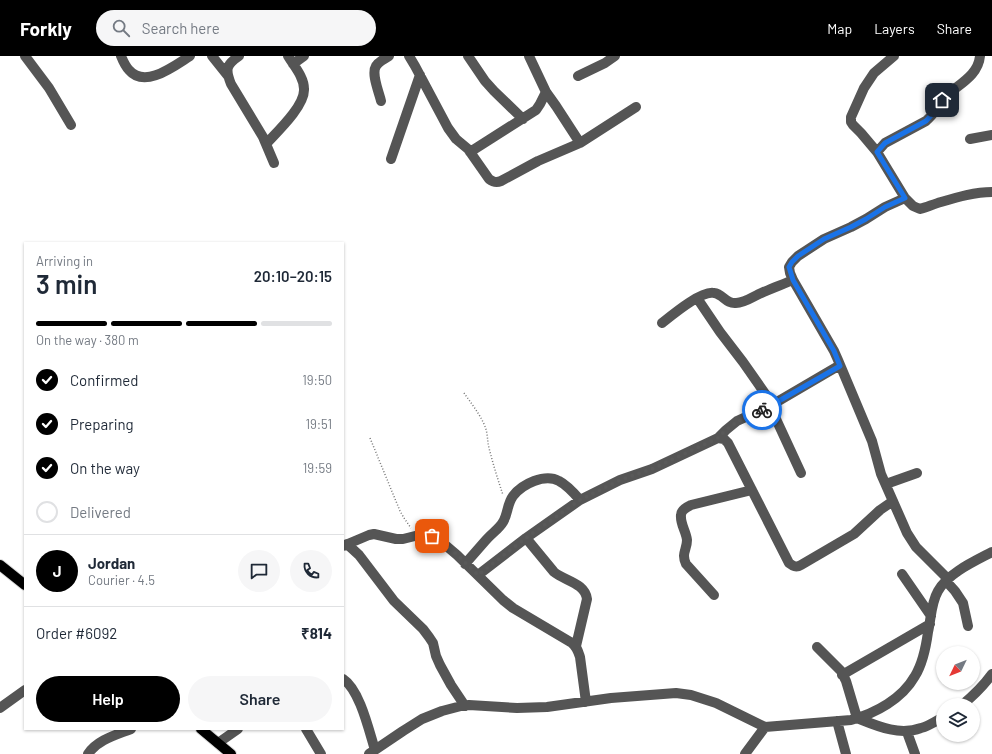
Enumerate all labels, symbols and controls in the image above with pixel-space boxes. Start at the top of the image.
search box [96,10,376,46]
text: Forkly [20,17,72,40]
icon: search [110,17,132,39]
text: Search here [142,19,220,37]
text: Map [827,20,852,37]
text: Layers [874,20,915,37]
text: Share [937,20,972,37]
pin [925,83,959,117]
icon: home [931,89,953,111]
text: Arriving in [36,253,93,269]
text: 20:10–20:15 [254,267,332,285]
text: 3 min [36,268,97,299]
text: On the way · 380 m [36,332,139,348]
icon: check [36,369,58,391]
text: Confirmed [70,371,138,389]
text: 19:50 [302,372,332,388]
courier [742,390,782,430]
icon: bike [751,399,773,421]
icon: check [36,413,58,435]
text: Preparing [70,415,134,433]
text: 19:51 [305,416,332,432]
icon: check [36,457,58,479]
text: On the way [70,459,140,477]
text: 19:59 [303,460,332,476]
text: Delivered [70,503,131,521]
pin [415,519,449,553]
icon: bag [421,525,443,547]
button: chat [238,550,280,592]
button: phone [290,550,332,592]
text: Jordan [88,554,135,572]
text: J [53,562,61,580]
text: Courier · 4.5 [88,572,155,588]
text: Order #6092 [36,624,117,642]
text: ₹814 [301,624,332,642]
north arrow [936,646,980,690]
map controls [936,646,980,742]
button: Help [36,676,180,722]
button: Share [188,676,332,722]
button: layers [936,698,980,742]

